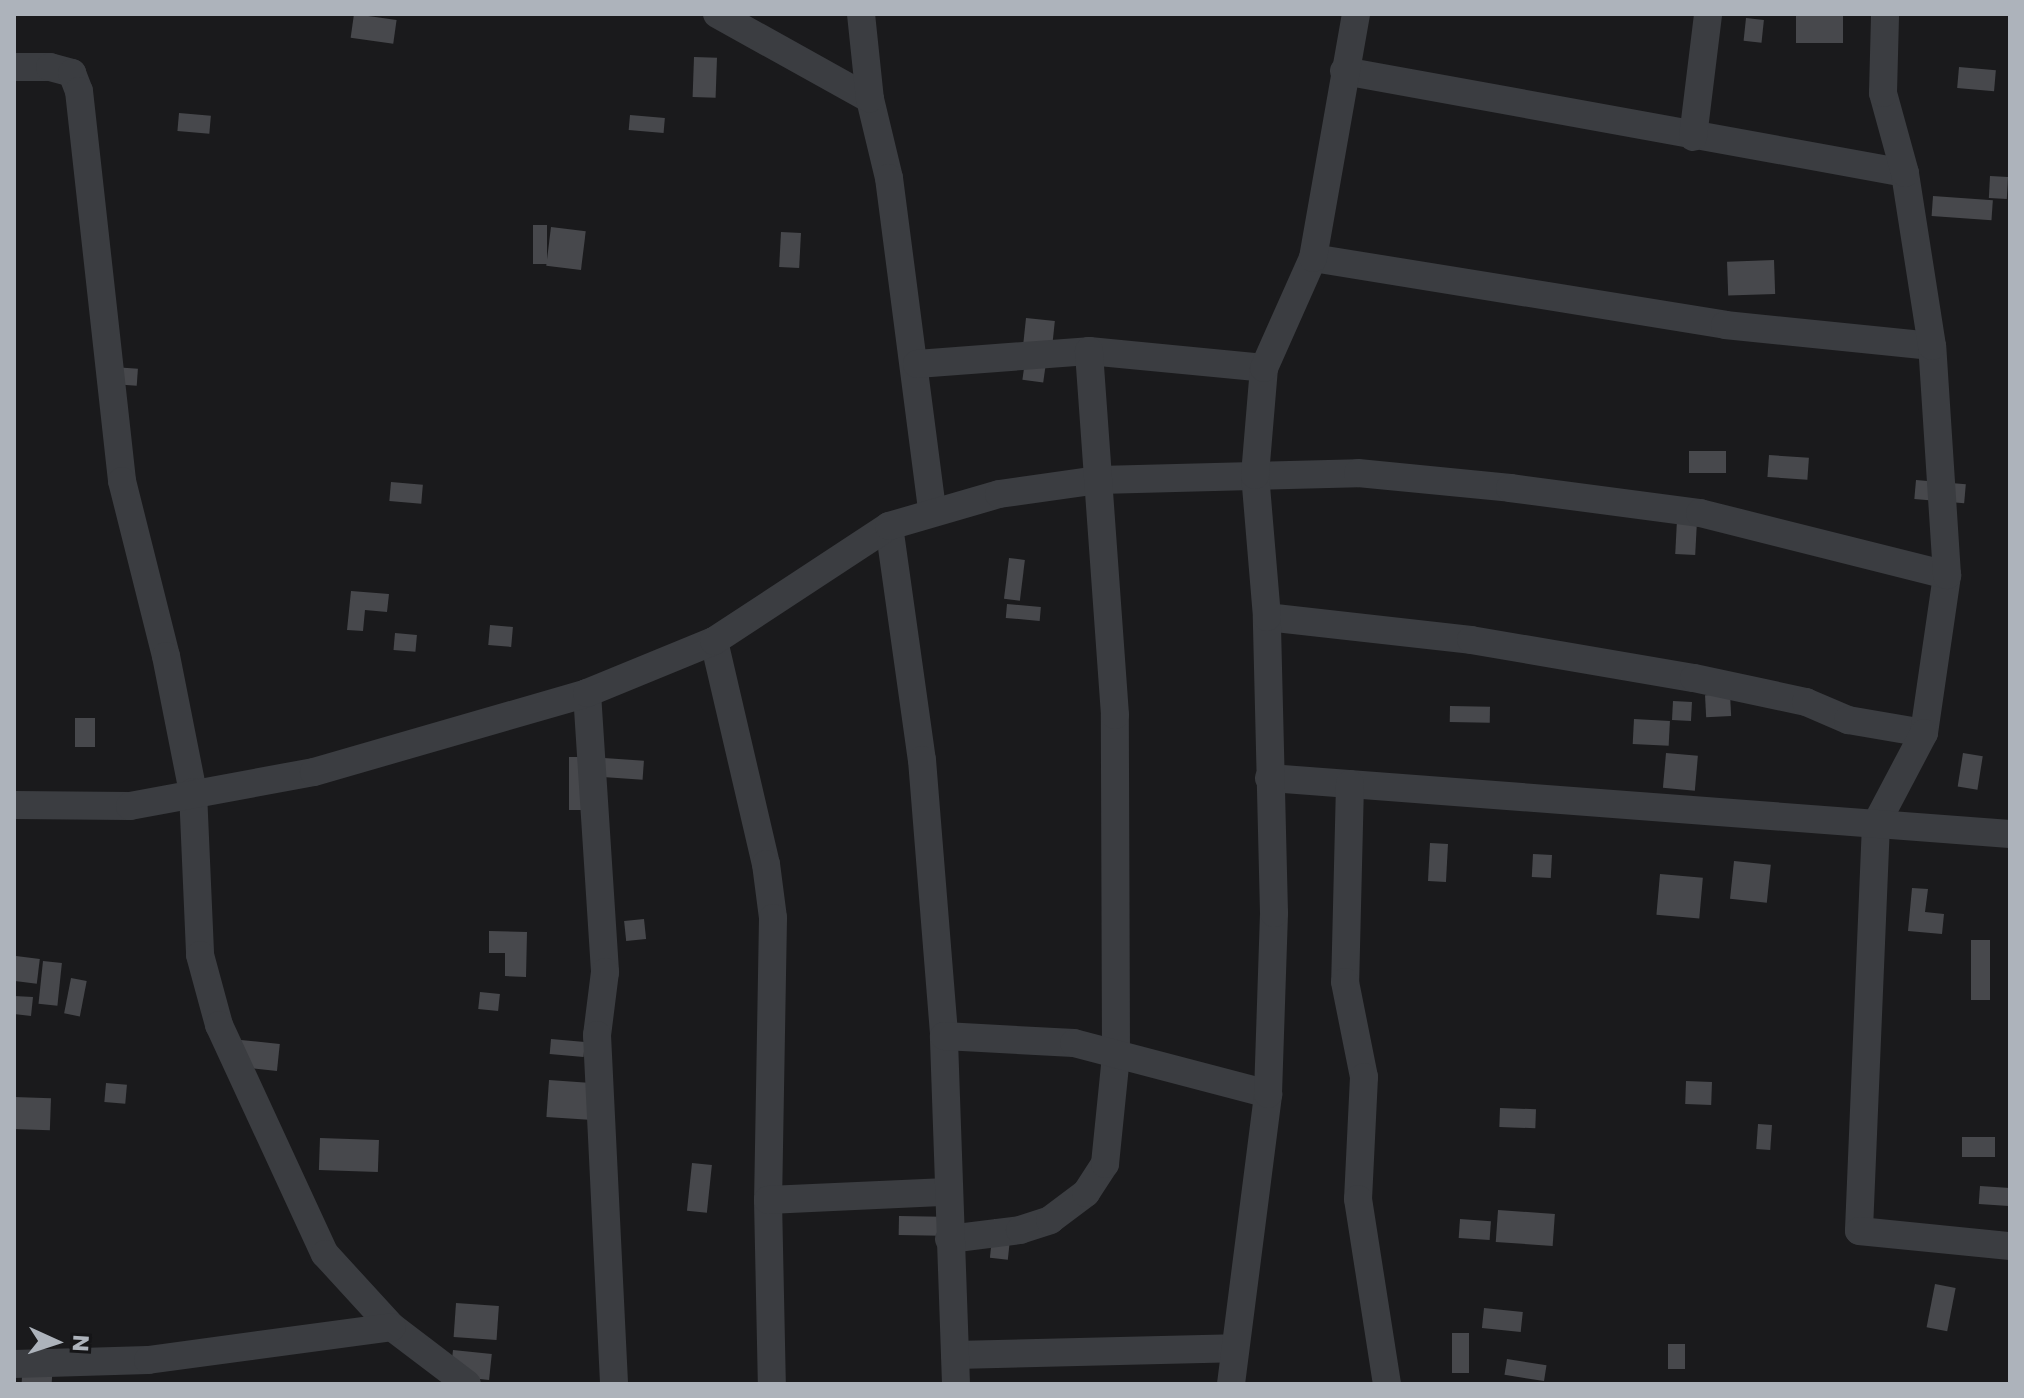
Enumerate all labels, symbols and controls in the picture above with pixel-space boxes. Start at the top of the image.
north arrow [16,1302,96,1382]
text: N [65,1334,96,1352]

